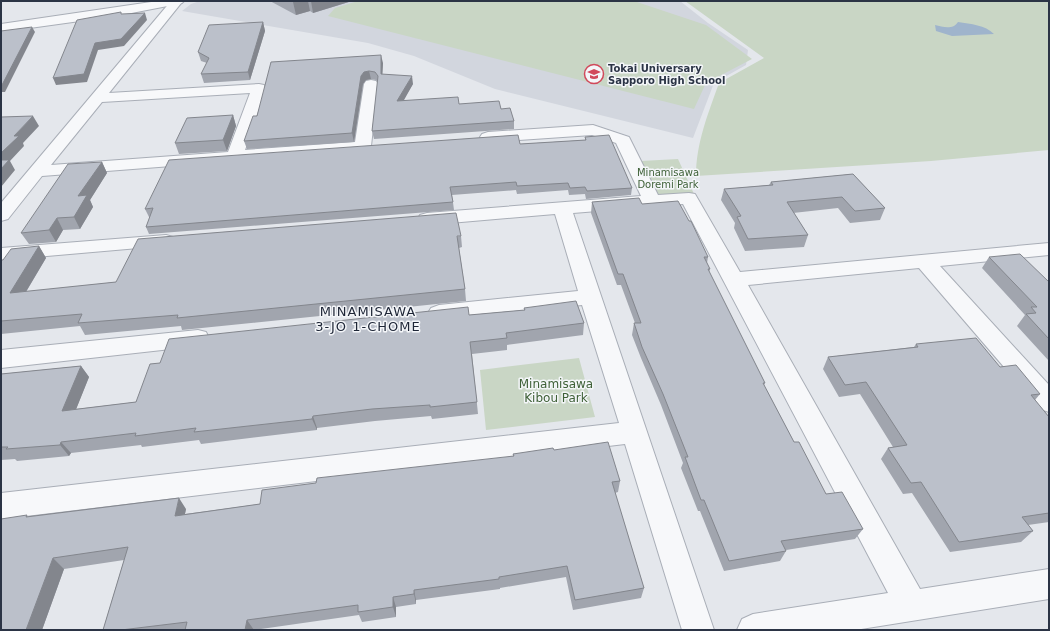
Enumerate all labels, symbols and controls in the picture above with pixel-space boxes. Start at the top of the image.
school or university icon: Tokai Universary Sapporo High School [583,63,605,85]
place label: Tokai Universary Sapporo High School [608,63,725,86]
park label: Minamisawa Doremi Park [637,167,699,190]
district label: MINAMISAWA 3-JO 1-CHOME [315,304,421,334]
park label: Minamisawa Kibou Park [519,377,593,405]

